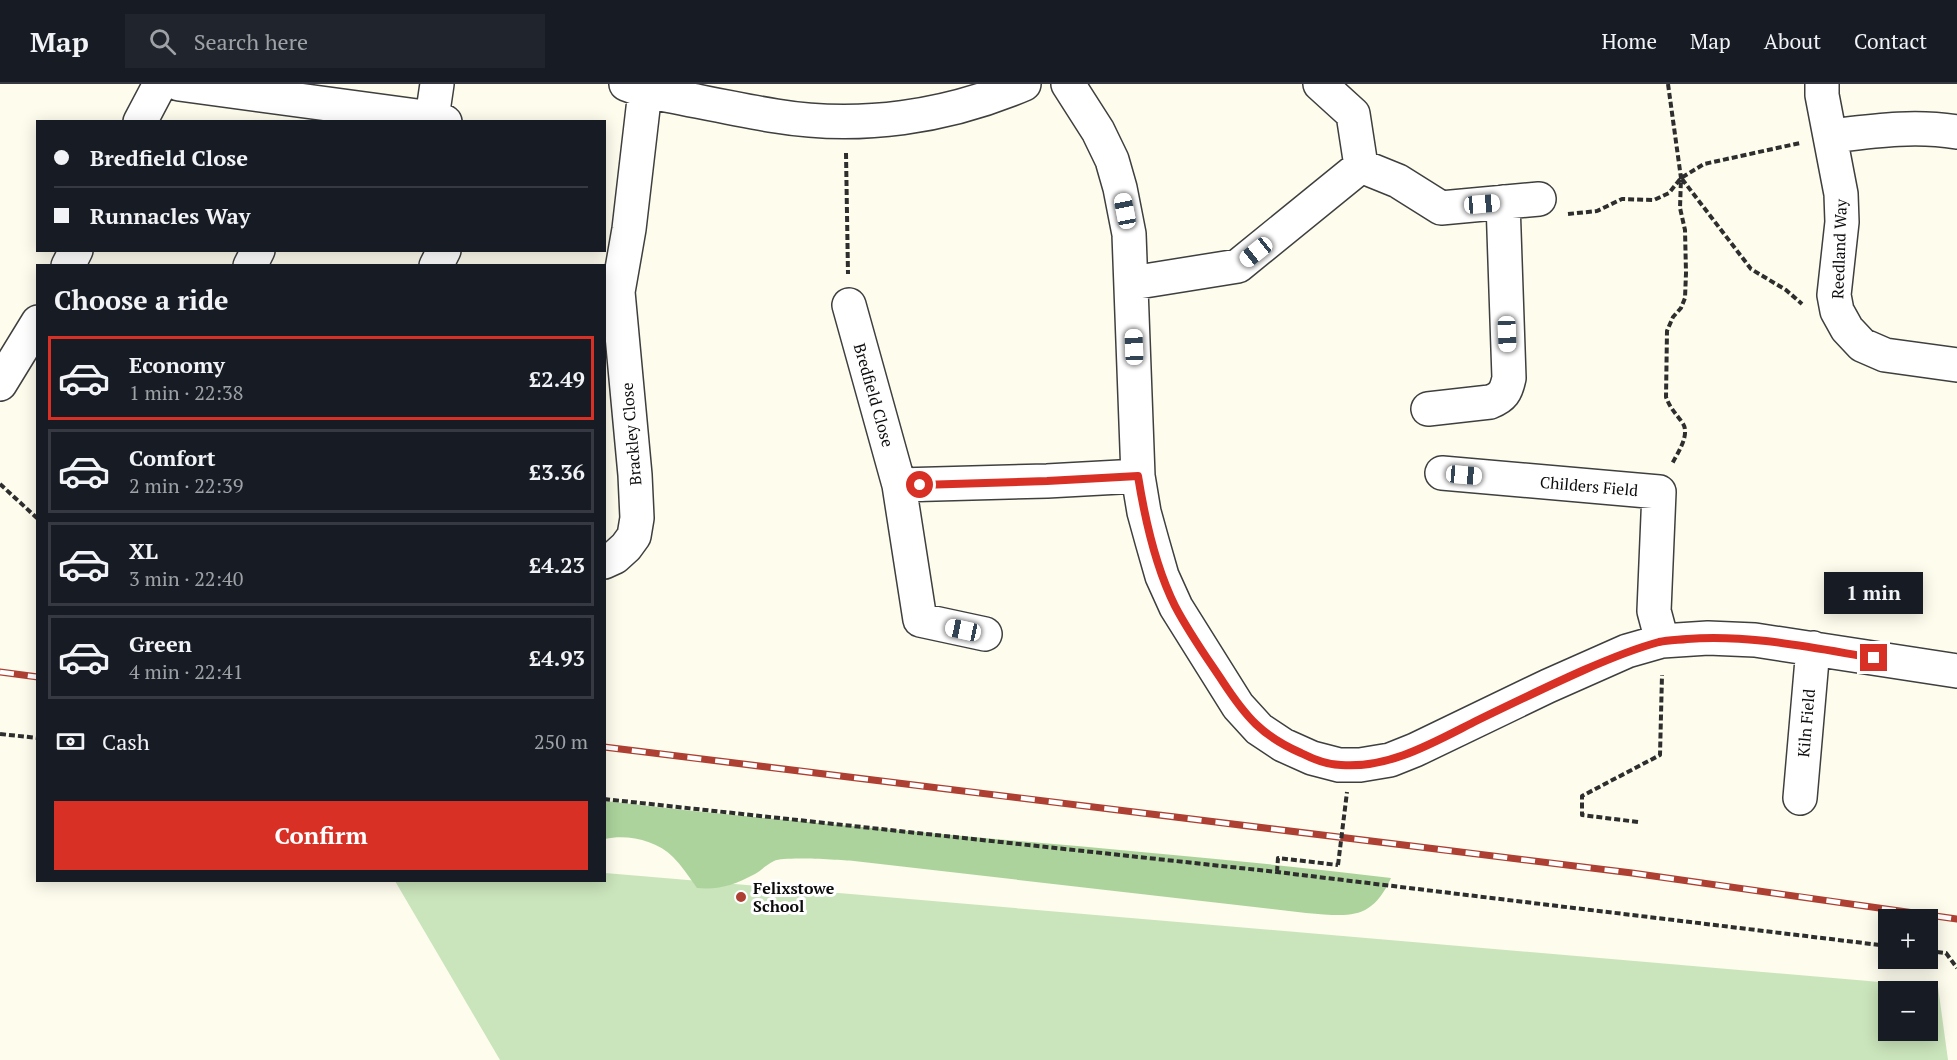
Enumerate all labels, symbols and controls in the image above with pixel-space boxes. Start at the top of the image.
search box [125,14,545,68]
text: Map [30,23,89,60]
icon: search [146,25,179,58]
text: Search here [194,27,308,56]
text: Home [1601,27,1657,55]
text: Map [1690,27,1731,55]
text: About [1764,27,1821,55]
text: Contact [1854,27,1927,55]
text: Bredfield Close [90,143,248,172]
car [1113,192,1137,230]
car [1463,193,1501,215]
street label: Reedland Way [1826,198,1852,299]
text: Runnacles Way [90,201,250,230]
car [1236,234,1276,270]
text: Choose a ride [54,282,229,318]
car [1497,316,1517,352]
car [1124,329,1144,365]
street label: Bredfield Close [849,340,899,450]
text: Economy [129,350,225,379]
icon: car [57,351,111,405]
text: £2.49 [529,364,585,393]
text: 1 min · 22:38 [129,379,243,406]
street label: Brackley Close [616,382,646,486]
text: Comfort [129,443,215,472]
icon: car [57,444,111,498]
text: £3.36 [529,457,585,486]
car [1445,464,1483,486]
route start [906,471,933,498]
street label: Childers Field [1539,471,1639,501]
text: 2 min · 22:39 [129,472,243,499]
text: XL [129,536,158,565]
icon: car [57,537,111,591]
text: £4.23 [529,550,585,579]
text: 3 min · 22:40 [129,565,243,592]
callout: 1 min [1824,571,1924,613]
text: 1 min [1846,579,1901,606]
car [944,617,982,643]
text: Green [129,629,192,658]
icon: car [57,630,111,684]
text: £4.93 [529,643,585,672]
route end [1860,644,1887,671]
text: 4 min · 22:41 [129,658,243,685]
street label: Kiln Field [1792,688,1820,758]
icon: cash [54,725,87,758]
text: Cash [102,727,150,756]
text: 250 m [534,728,588,755]
button: Confirm [54,801,588,870]
place label: Felixstowe School [753,877,835,917]
marker: Felixstowe School [734,890,748,904]
map controls [1878,909,1938,1041]
button: + [1878,909,1938,969]
button: − [1878,981,1938,1041]

